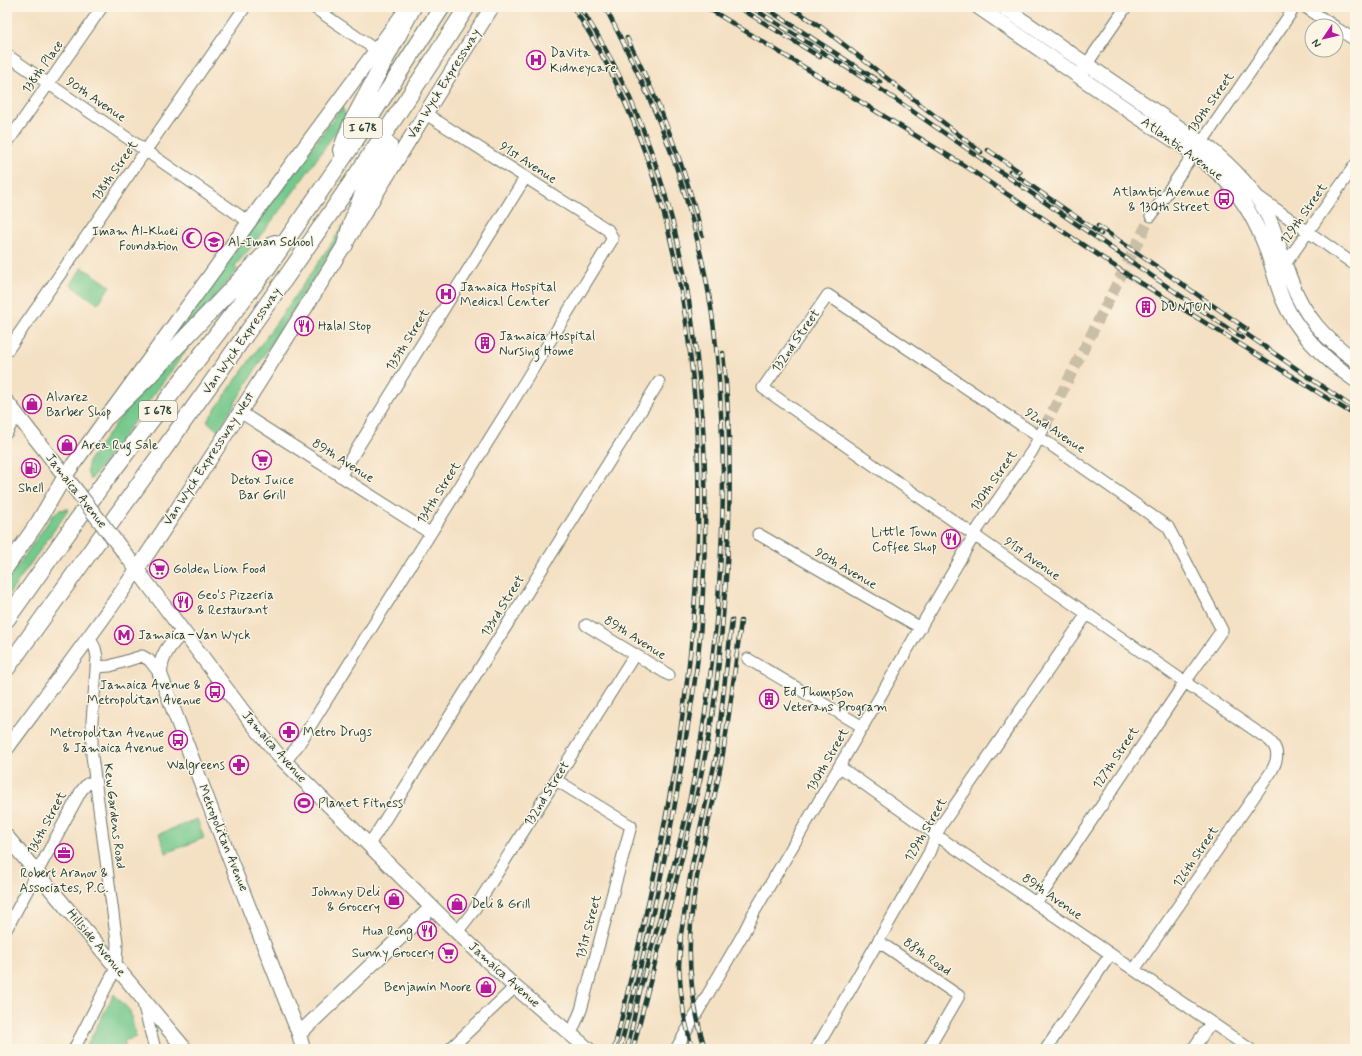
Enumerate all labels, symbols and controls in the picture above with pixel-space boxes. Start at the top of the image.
north arrow [1304,18,1344,58]
street label: Van Wyck Expressway [403,26,485,142]
text: N [1309,36,1324,50]
street label: 138th Place [18,37,68,97]
place label: DaVita Kidneycare [550,45,616,77]
hospital icon: DaVita Kidneycare [525,49,547,71]
street label: 130th Street [1184,69,1238,137]
street label: 90th Avenue [63,74,129,126]
street label: Atlantic Avenue [1138,114,1226,184]
road number: I 678 [344,118,382,138]
street label: 138th Street [88,137,142,205]
street label: 91st Avenue [496,138,560,188]
street label: 129th Street [1277,180,1332,248]
place label: Atlantic Avenue & 130th Street [1113,184,1210,216]
bus stop icon: Atlantic Avenue & 130th Street [1213,188,1235,210]
place label: Imam Al-Khoei Foundation [92,223,178,255]
mosque icon: Imam Al-Khoei Foundation [181,227,203,249]
school or university icon: Al-Iman School [203,231,225,253]
place label: Al-Iman School [228,234,314,251]
place label: Jamaica Hospital Medical Center [460,279,556,311]
hospital icon: Jamaica Hospital Medical Center [435,283,457,305]
street label: Van Wyck Expressway [199,284,285,398]
building icon: DUNTON [1135,296,1157,318]
place label: DUNTON [1160,299,1212,316]
street label: 135th Street [382,305,434,374]
street label: 132nd Street [768,306,824,376]
restaurant icon: Halal Stop [293,315,315,337]
place label: Halal Stop [318,318,371,335]
place label: Jamaica Hospital Nursing Home [499,328,595,362]
building icon: Jamaica Hospital Nursing Home [474,332,496,354]
place label: Alvarez Barber Shop [46,389,111,421]
street label: Van Wyck Expressway West [159,389,259,529]
shop icon: Alvarez Barber Shop [21,393,43,415]
road number: I 678 [139,401,177,421]
street label: 92nd Avenue [1021,404,1089,458]
shop icon: Area Rug Sale [56,434,78,456]
street label: 89th Avenue [309,435,377,487]
place label: Area Rug Sale [81,437,158,456]
street label: 130th Street [967,447,1021,515]
supermarket icon: Detox Juice Bar Grill [251,449,273,471]
street label: Jamaica Avenue [41,450,111,532]
fuel station icon: Shell [20,457,42,479]
street label: 134th Street [413,458,465,527]
place label: Detox Juice Bar Grill [230,472,294,504]
place label: Shell [18,480,44,497]
place label: Little Town Coffee Shop [871,524,937,556]
restaurant icon: Little Town Coffee Shop [940,528,962,550]
street label: 91st Avenue [1000,533,1064,585]
street label: 90th Avenue [812,544,880,594]
supermarket icon: Golden Lion Food [148,558,170,580]
place label: Golden Lion Food [173,561,266,578]
street label: 133rd Street [477,572,529,640]
place label: Geo's Pizzeria & Restaurant [197,587,274,619]
restaurant icon: Geo's Pizzeria & Restaurant [172,591,194,613]
street label: 89th Avenue [601,612,669,664]
metro station icon: Jamaica–Van Wyck [113,624,135,646]
place label: Jamaica–Van Wyck [138,627,251,644]
place label: Jamaica Avenue & Metropolitan Avenue [87,677,201,709]
bus stop icon: Jamaica Avenue & Metropolitan Avenue [204,681,226,703]
place label: Ed Thompson Veterans Program [783,684,887,716]
building icon: Ed Thompson Veterans Program [758,688,780,710]
street label: Jamaica Avenue [238,707,310,787]
pharmacy icon: Metro Drugs [278,721,300,743]
street label: 127th Street [1089,723,1143,792]
place label: Metro Drugs [303,724,372,742]
place label: Metropolitan Avenue & Jamaica Avenue [50,725,164,757]
street label: 130th Street [803,725,853,795]
bus stop icon: Metropolitan Avenue & Jamaica Avenue [167,729,189,751]
pharmacy icon: Walgreens [228,754,250,776]
place label: Walgreens [167,757,225,775]
street label: 132nd Street [520,758,574,830]
street label: Kew Gardens Road [99,762,129,870]
street label: Metropolitan Avenue [194,782,252,894]
street label: 136th Street [23,788,71,858]
sports icon: Planet Fitness [293,792,315,814]
place label: Planet Fitness [318,795,403,812]
street label: 129th Street [901,795,951,865]
street label: 126th Street [1169,823,1223,891]
office icon: Robert Aranov & Associates, P.C. [53,842,75,864]
place label: Robert Aranov & Associates, P.C. [20,865,109,897]
street label: 89th Avenue [1018,870,1086,924]
place label: Johnny Deli & Grocery [311,884,380,916]
shop icon: Johnny Deli & Grocery [383,888,405,910]
shop icon: Deli & Grill [446,893,468,915]
street label: 131st Street [572,893,606,961]
place label: Deli & Grill [471,896,531,913]
street label: Hillside Avenue [63,906,129,980]
restaurant icon: Hua Rong [416,920,438,942]
place label: Hua Rong [363,923,413,941]
street label: 88th Road [900,934,954,980]
street label: Jamaica Avenue [465,938,543,1012]
supermarket icon: Sunny Grocery [437,942,459,964]
place label: Sunny Grocery [352,945,434,962]
shop icon: Benjamin Moore [475,976,497,998]
place label: Benjamin Moore [384,979,472,996]

